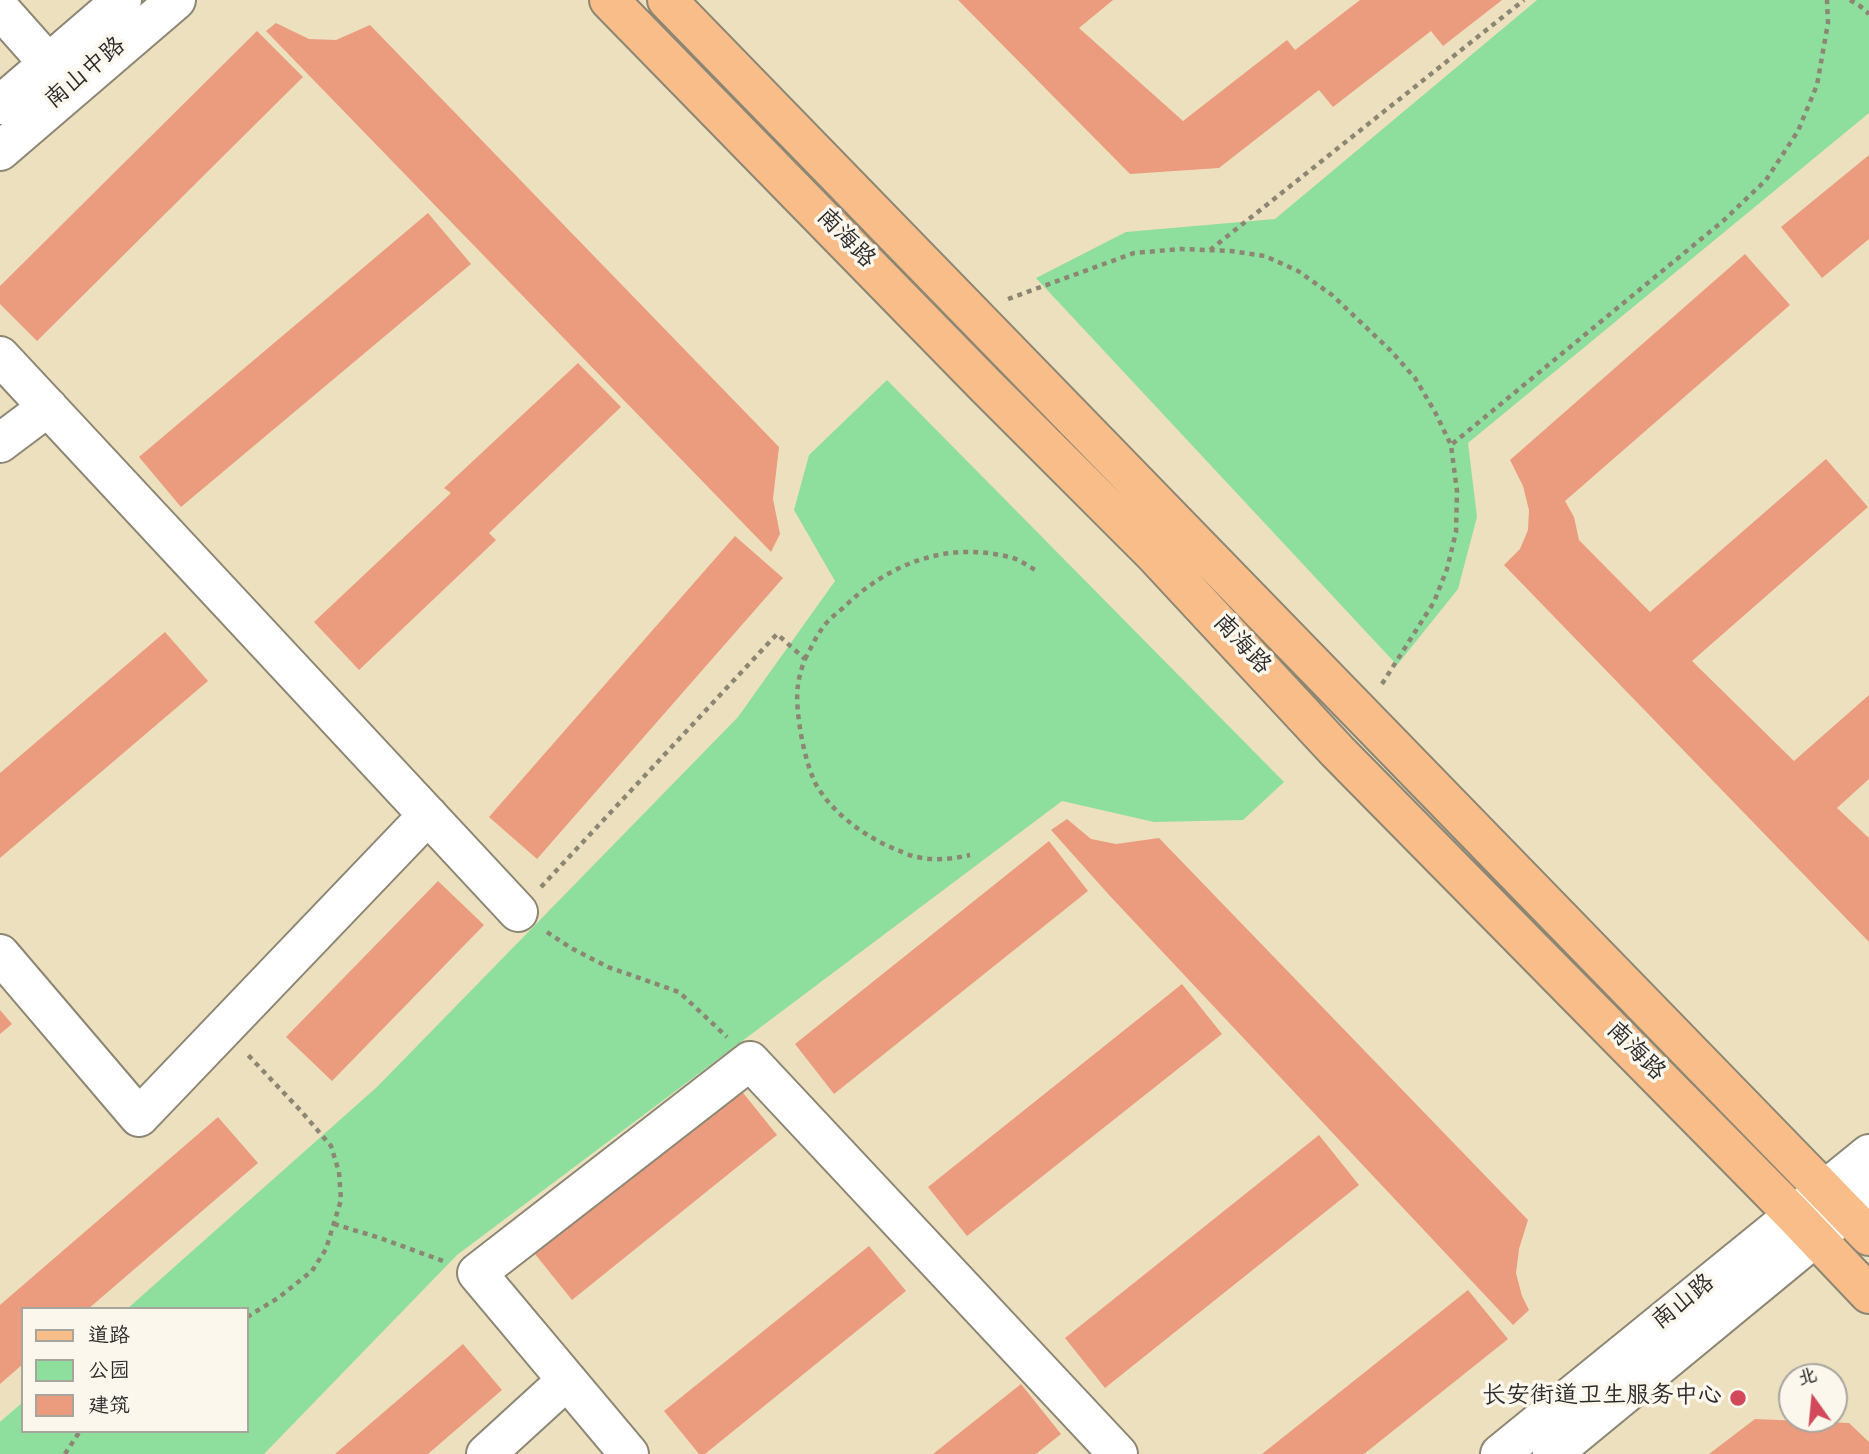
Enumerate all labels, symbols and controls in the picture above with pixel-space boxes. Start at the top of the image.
street label: 南山中路 [41,33,133,117]
street label: 南海路 [809,204,879,276]
street label: 南海路 [1205,610,1275,682]
street label: 南海路 [1598,1017,1670,1089]
street label: 南山路 [1648,1270,1722,1338]
legend [21,1307,248,1433]
text: 道路 [88,1326,130,1351]
text: 公园 [88,1361,130,1386]
north arrow [1778,1363,1848,1433]
text: 北 [1796,1366,1820,1393]
place label: 长安街道卫生服务中心 [1482,1384,1722,1412]
marker: 长安街道卫生服务中心 [1728,1388,1748,1408]
text: 建筑 [88,1396,130,1421]

